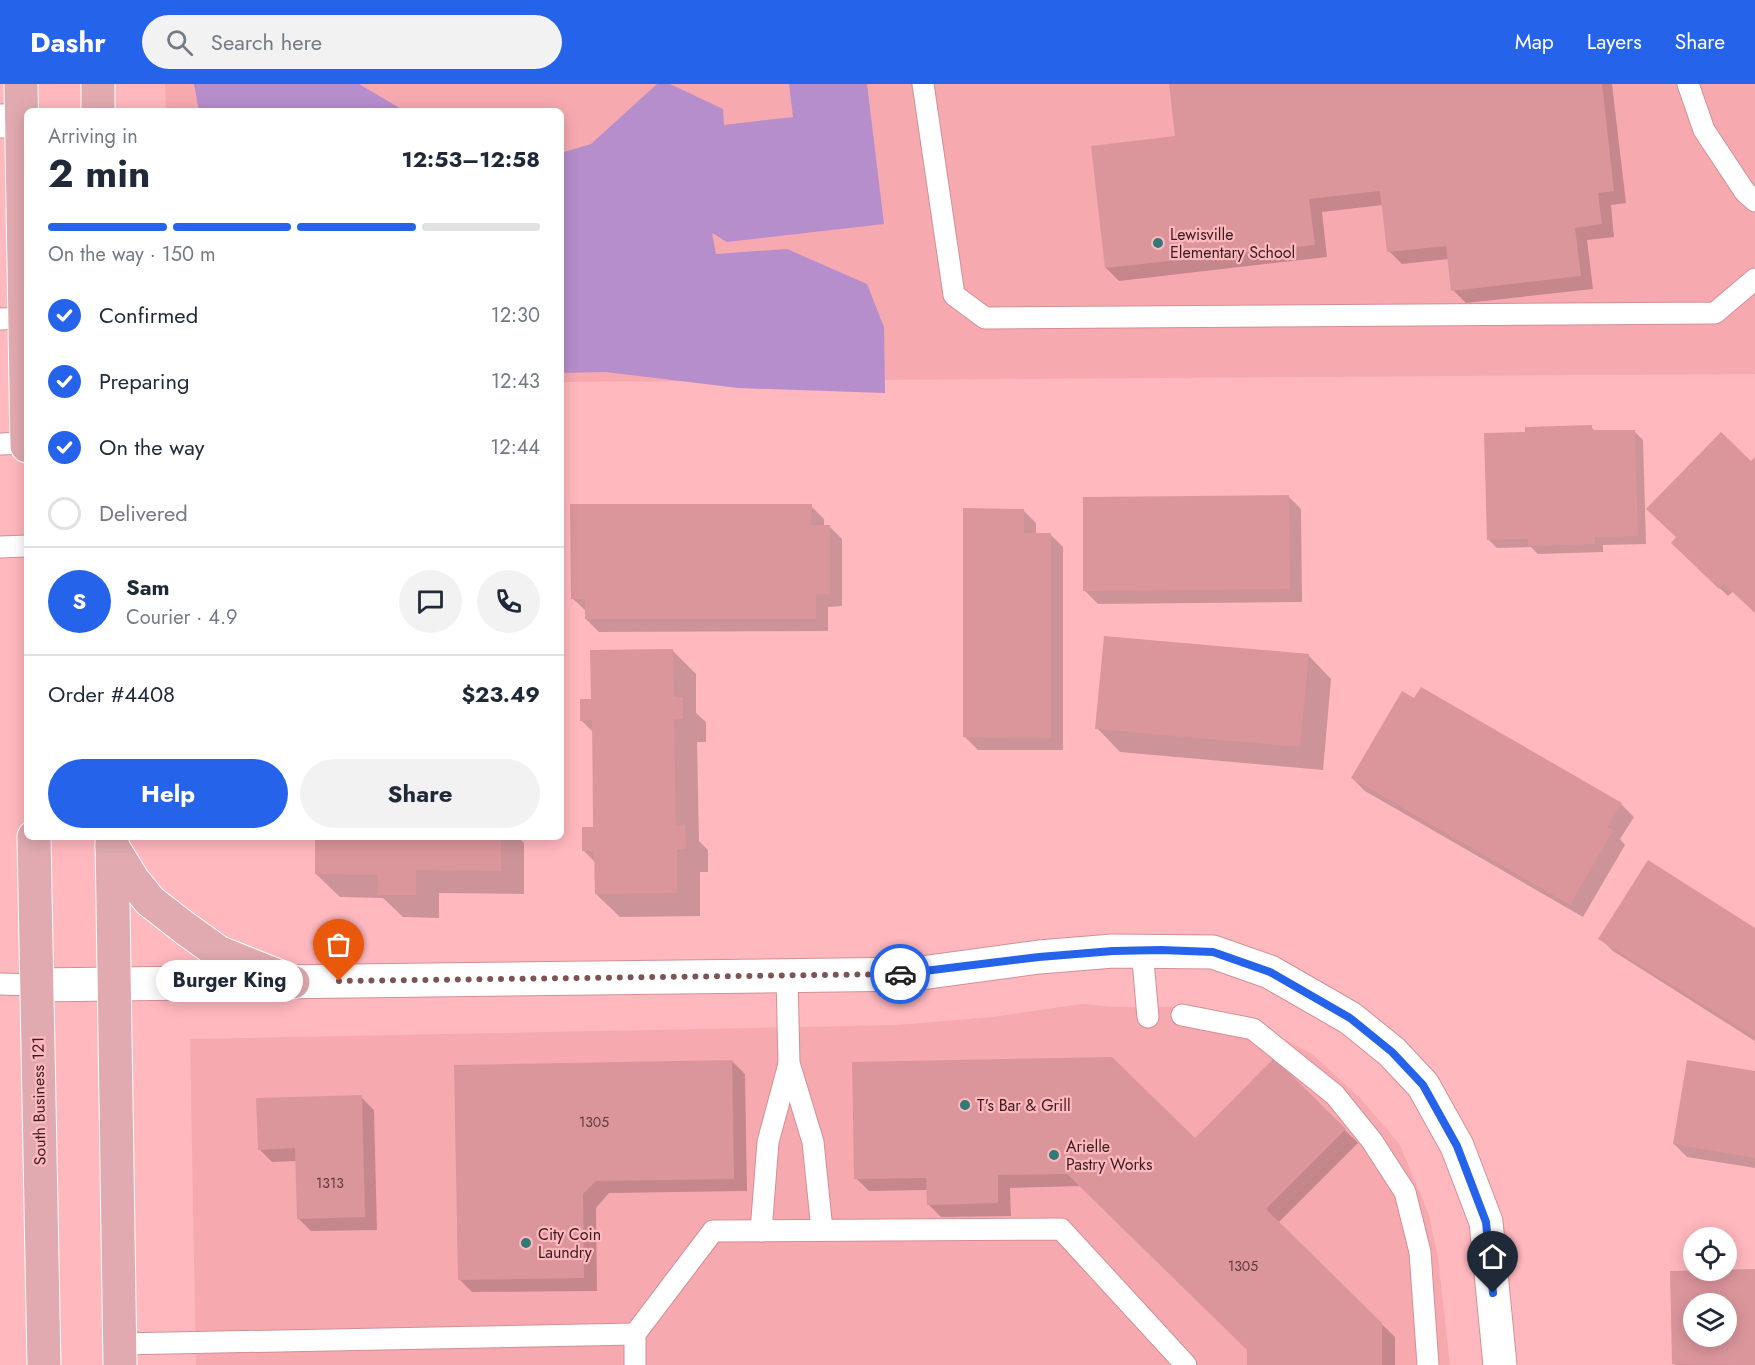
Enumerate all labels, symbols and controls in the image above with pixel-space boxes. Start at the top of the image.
search box [142,15,562,69]
text: Dashr [30,22,106,63]
icon: search [163,26,196,59]
text: Search here [211,26,322,58]
text: Map [1515,27,1554,57]
text: Layers [1587,27,1642,57]
text: Share [1675,27,1725,57]
text: Arriving in [48,122,138,151]
text: 12:53–12:58 [401,143,540,175]
text: 2 min [48,145,150,202]
place label: Lewisville Elementary School [1170,223,1295,264]
marker: Lewisville Elementary School [1151,236,1165,250]
text: On the way · 150 m [48,240,216,269]
icon: check [48,299,81,332]
text: Confirmed [99,299,198,331]
text: 12:30 [491,301,540,330]
icon: check [48,365,81,398]
text: Preparing [99,365,190,397]
text: 12:43 [491,367,540,396]
icon: check [48,431,81,464]
text: On the way [99,431,204,463]
text: 12:44 [490,433,540,462]
text: Delivered [99,497,188,529]
button: chat [399,570,462,633]
button: phone [477,570,540,633]
text: Sam [126,571,170,603]
text: S [73,585,86,617]
text: Courier · 4.9 [126,603,238,632]
text: Order #4408 [48,678,175,710]
text: $23.49 [461,678,540,710]
button: Help [48,759,288,828]
button: Share [300,759,540,828]
pin [313,919,364,981]
icon: bag [322,928,355,961]
courier [870,944,930,1004]
icon: car [884,958,917,991]
callout: Burger King [156,960,303,1002]
text: Burger King [173,966,286,995]
street label: South Business 121 [26,1036,52,1166]
place label: T's Bar & Grill [977,1094,1071,1117]
marker: T's Bar & Grill [958,1098,972,1112]
house number: 1305 [579,1112,609,1132]
place label: Arielle Pastry Works [1066,1135,1152,1176]
marker: Arielle Pastry Works [1047,1148,1061,1162]
house number: 1313 [316,1173,344,1193]
place label: City Coin Laundry [538,1223,601,1264]
map controls [1683,1227,1737,1347]
button: locate [1683,1227,1737,1281]
pin [1467,1231,1518,1293]
marker: City Coin Laundry [519,1236,533,1250]
icon: home [1476,1240,1509,1273]
house number: 1305 [1228,1256,1258,1276]
button: layers [1683,1293,1737,1347]

